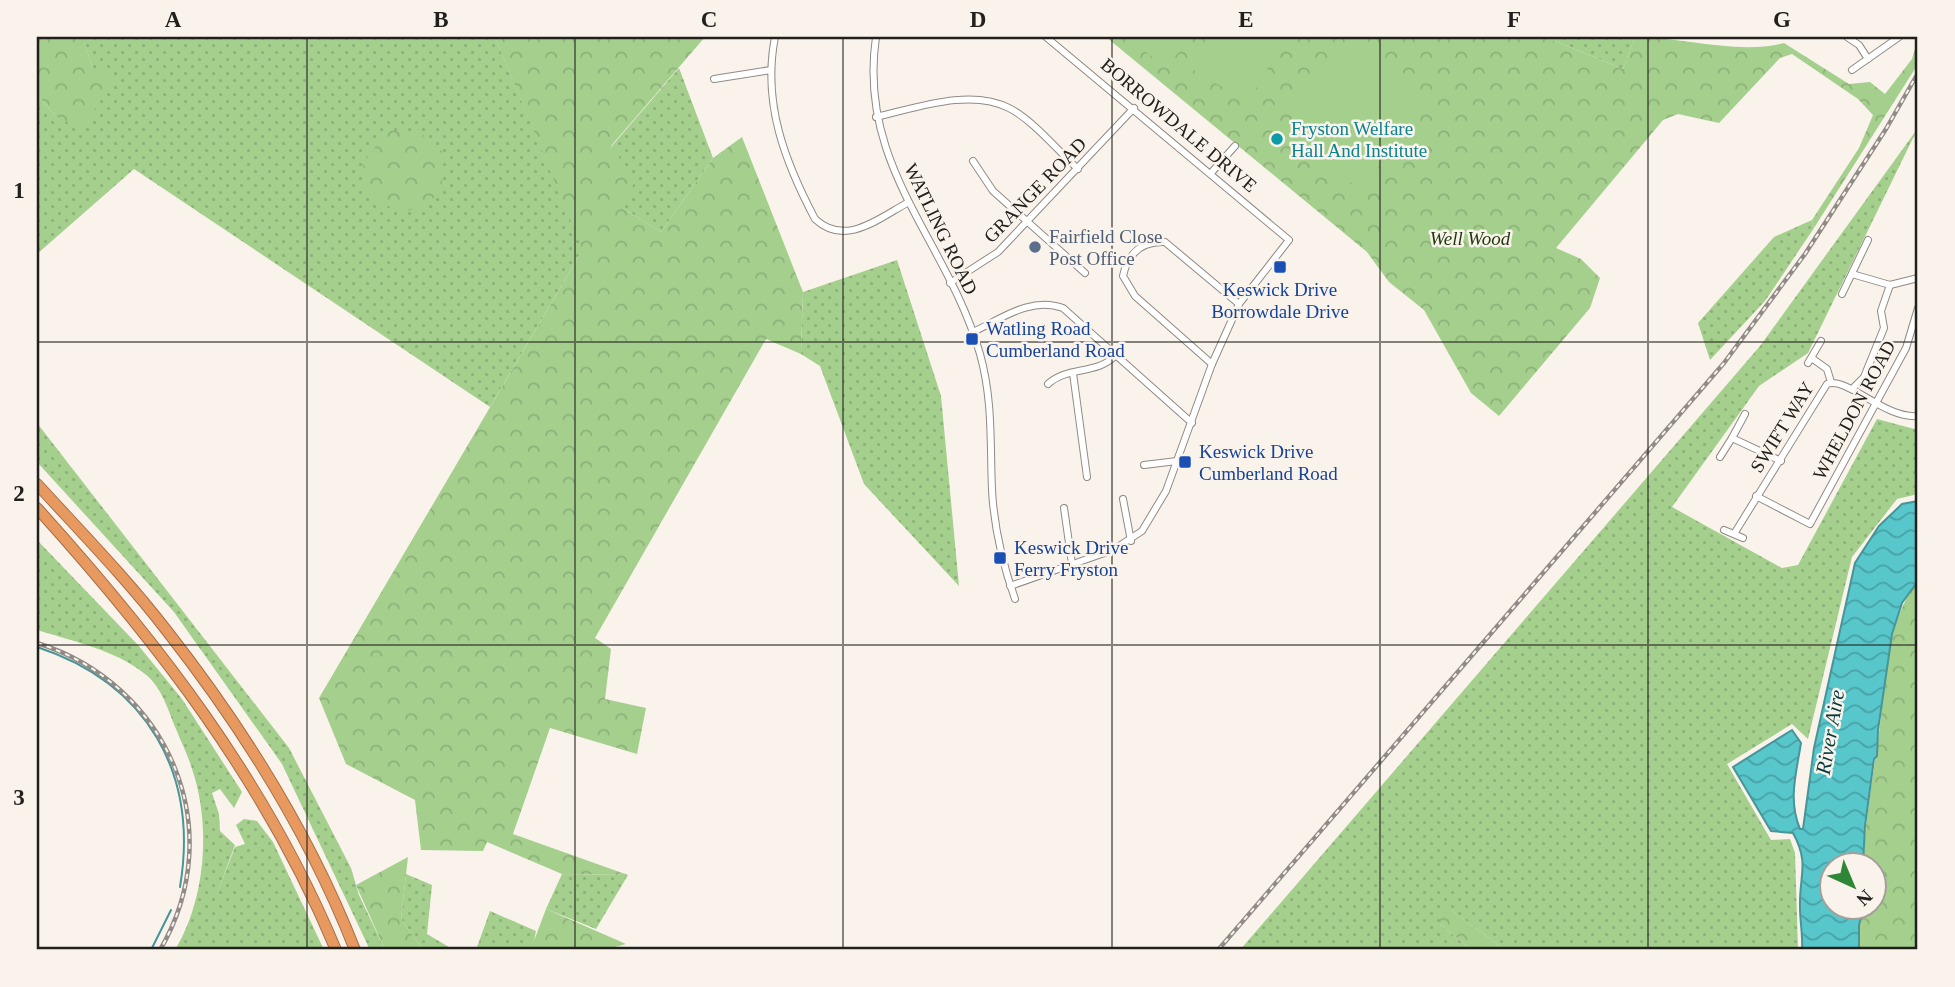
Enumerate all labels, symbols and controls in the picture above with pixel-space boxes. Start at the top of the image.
text: A [165,7,182,32]
text: B [433,7,449,32]
text: C [701,7,717,32]
text: D [970,7,986,32]
text: E [1238,7,1254,32]
text: F [1507,7,1521,32]
text: G [1773,7,1791,32]
street label: BORROWDALE DRIVE [1097,54,1261,196]
place label: Fryston Welfare Hall And Institute [1291,118,1427,161]
marker: Fryston Welfare Hall And Institute [1269,131,1285,147]
street label: GRANGE ROAD [980,133,1090,247]
street label: WATLING ROAD [900,160,982,298]
text: 1 [13,178,25,203]
place label: Fairfield Close Post Office [1049,226,1162,269]
park label: Well Wood [1430,228,1511,249]
marker: Fairfield Close Post Office [1027,239,1043,255]
marker: Keswick Drive Borrowdale Drive [1272,259,1288,275]
place label: Keswick Drive Borrowdale Drive [1211,279,1349,322]
place label: Watling Road Cumberland Road [986,318,1125,361]
marker: Watling Road Cumberland Road [964,331,980,347]
street label: WHELDON ROAD [1808,337,1900,483]
street label: SWIFT WAY [1746,378,1818,476]
place label: Keswick Drive Cumberland Road [1199,441,1338,484]
marker: Keswick Drive Cumberland Road [1177,454,1193,470]
text: 2 [13,481,25,506]
place label: Keswick Drive Ferry Fryston [1014,537,1129,580]
marker: Keswick Drive Ferry Fryston [992,550,1008,566]
water label: River Aire [1811,688,1849,777]
text: 3 [13,785,25,810]
north arrow [1818,850,1888,920]
text: N [1852,886,1877,910]

